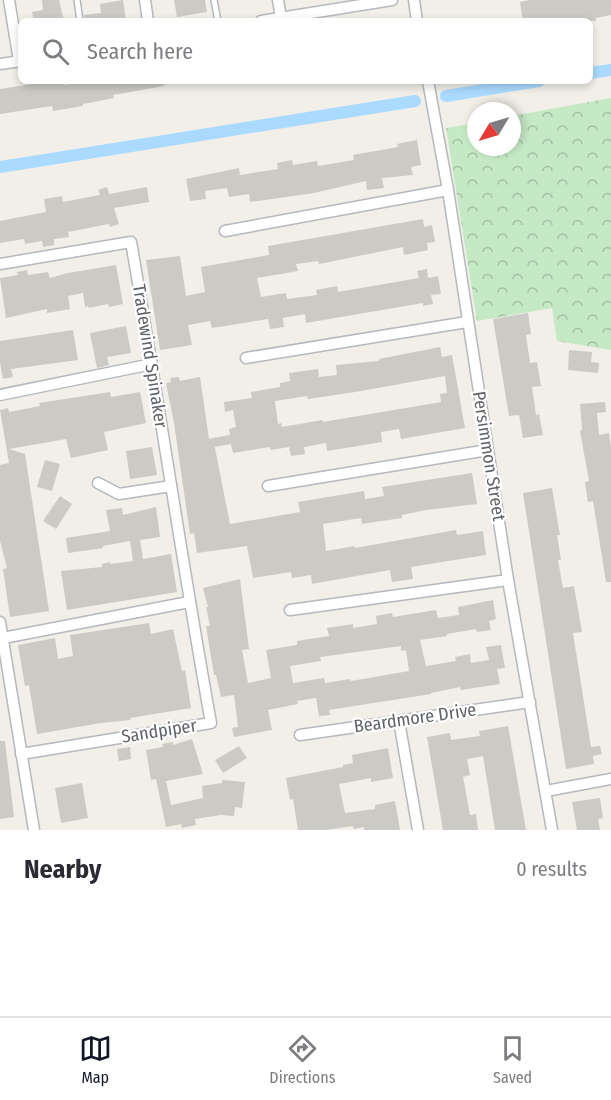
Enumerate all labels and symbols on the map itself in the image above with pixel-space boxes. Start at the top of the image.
north arrow [467,102,521,156]
street label: Tradewind Spinaker [128,283,172,430]
street label: Persimmon Street [468,390,510,523]
street label: Beardmore Drive [352,699,478,737]
street label: Sandpiper [120,714,199,748]

